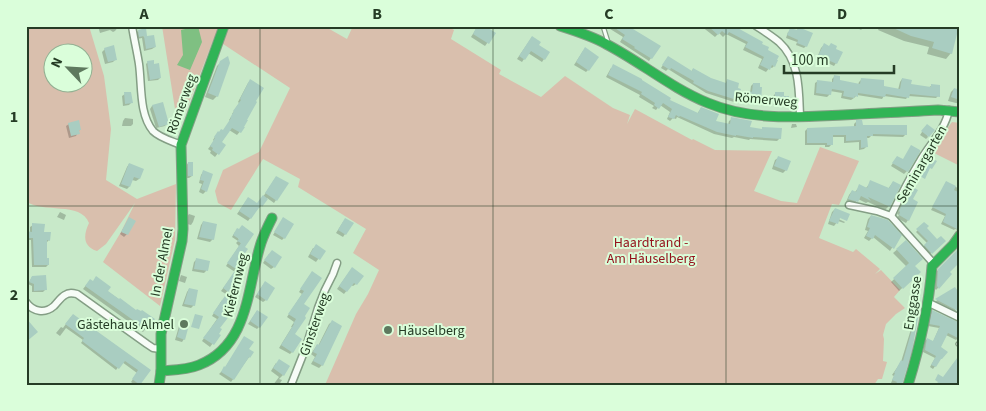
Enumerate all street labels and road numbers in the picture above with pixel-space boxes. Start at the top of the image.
street label: Römerweg [162,71,202,137]
street label: Römerweg [734,87,798,113]
street label: Seminargarten [892,122,952,207]
street label: In der Almel [146,226,179,298]
street label: Kiefernweg [218,251,254,320]
street label: Enggasse [899,275,927,332]
street label: Ginsterweg [295,290,335,359]

